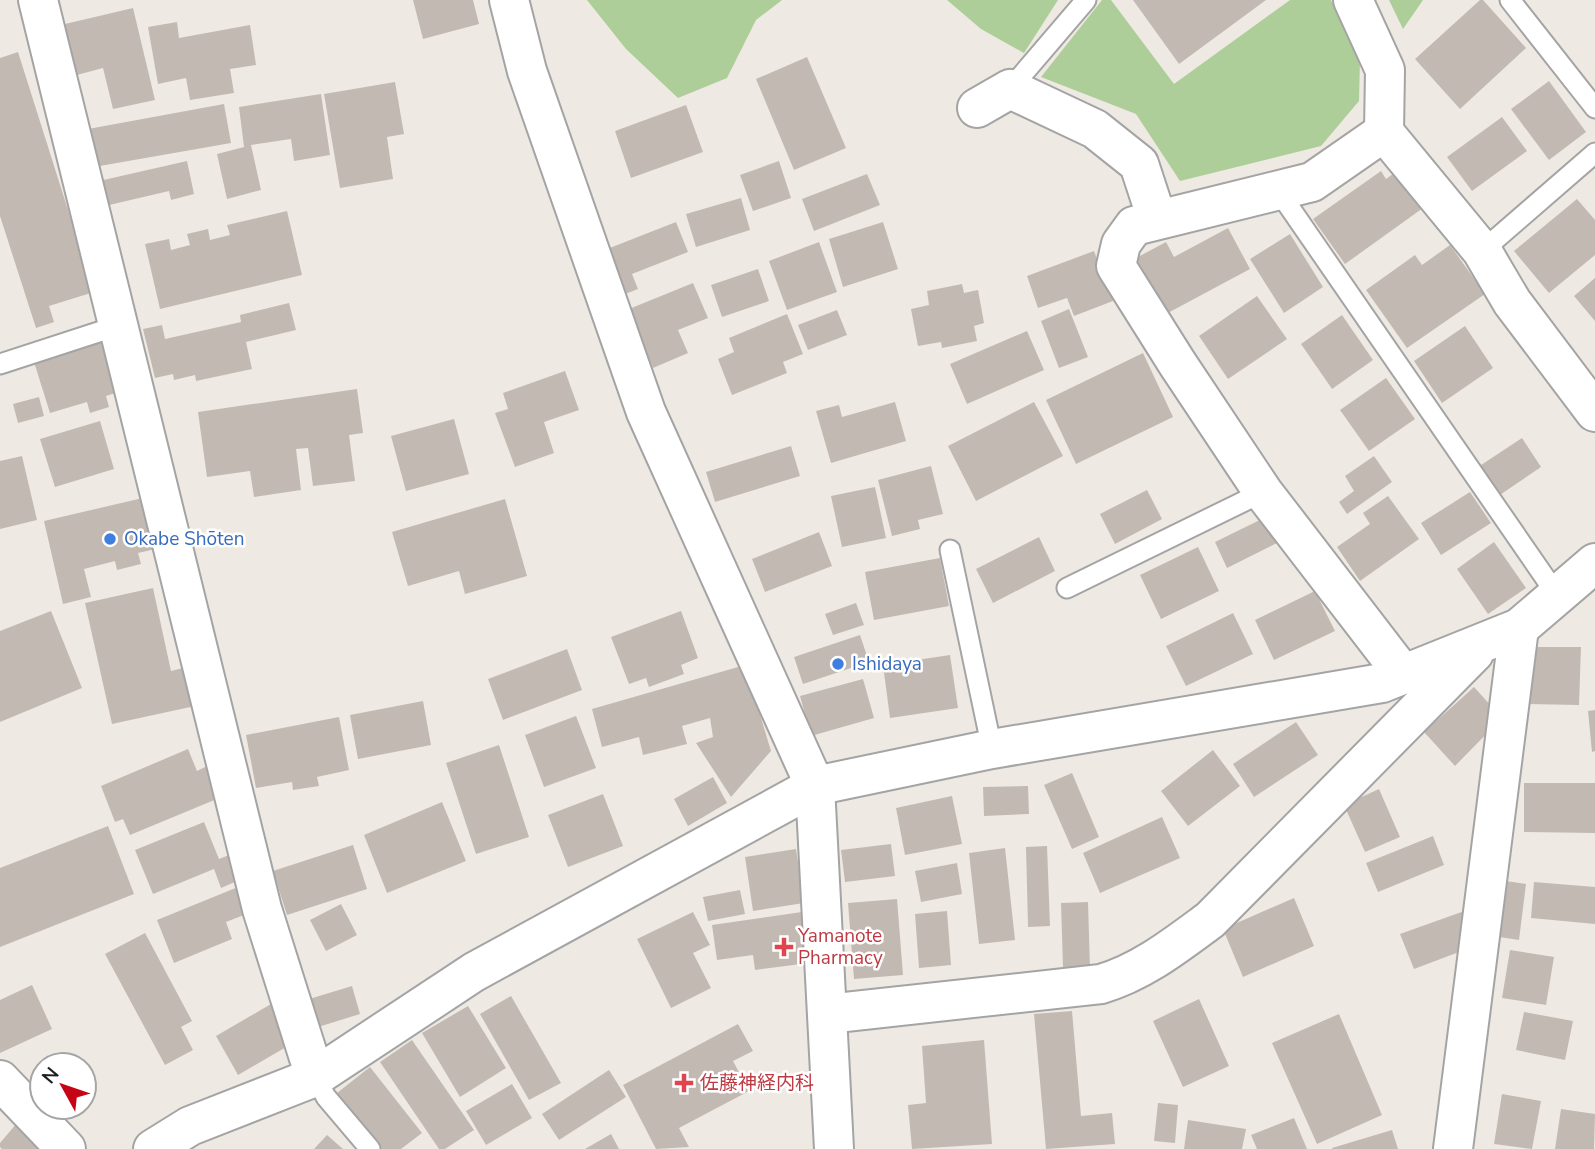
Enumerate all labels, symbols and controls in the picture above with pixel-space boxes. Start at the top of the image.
place label: Okabe Shōten [124,526,245,552]
marker: Okabe Shōten [102,531,118,547]
place label: Ishidaya [852,651,922,677]
marker: Ishidaya [830,656,846,672]
place label: Yamanote Pharmacy [797,923,883,971]
marker: Yamanote Pharmacy [776,939,792,955]
north arrow [28,1051,98,1121]
text: N [36,1062,65,1090]
place label: 佐藤神経内科 [700,1070,814,1096]
marker: 佐藤神経内科 [674,1073,694,1093]

